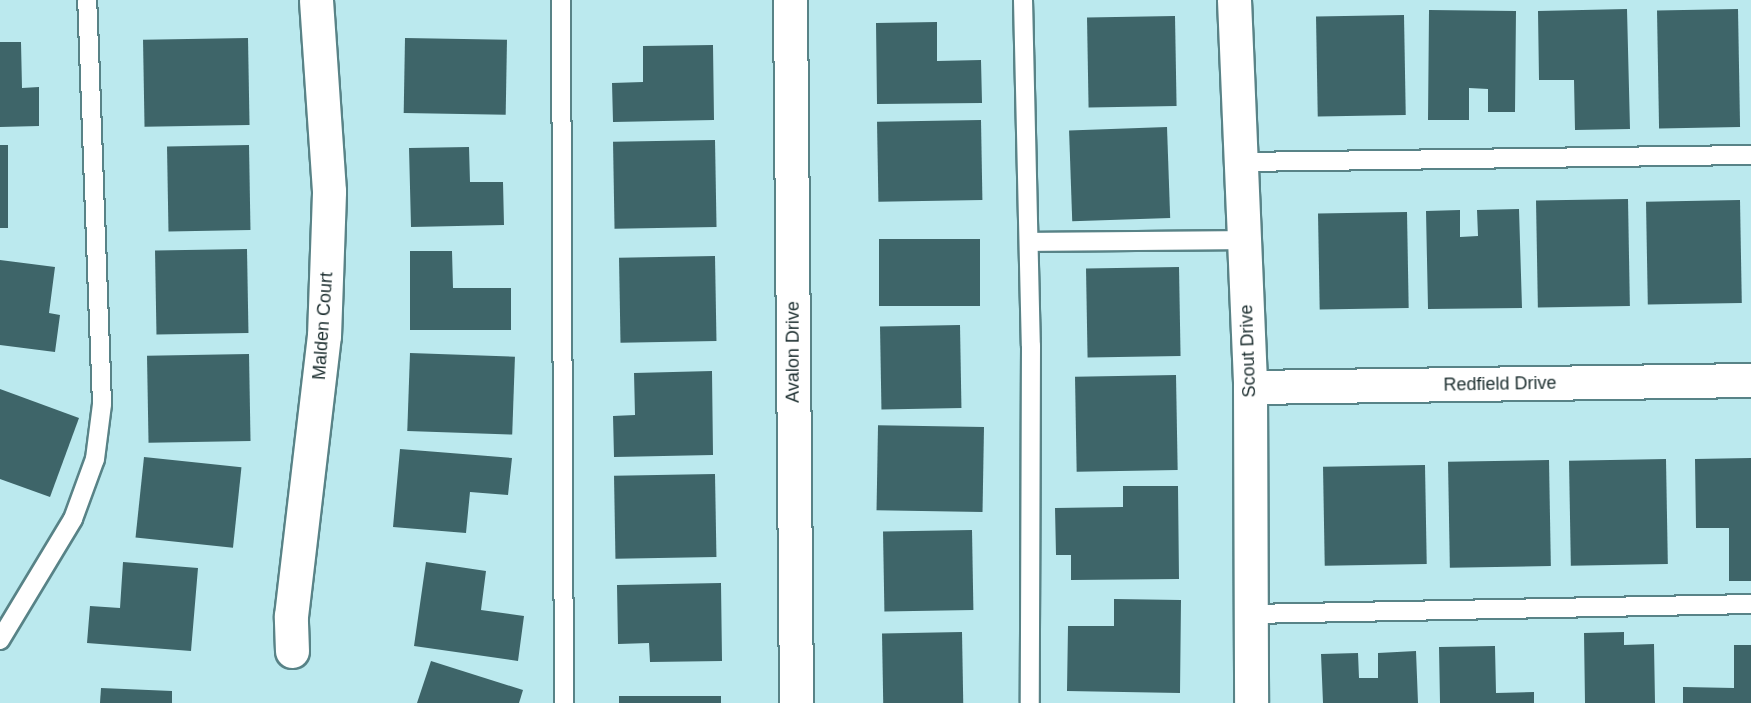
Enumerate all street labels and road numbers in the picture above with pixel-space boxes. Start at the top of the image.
street label: Malden Court [308,271,338,381]
street label: Avalon Drive [782,301,804,403]
street label: Scout Drive [1236,304,1260,398]
street label: Redfield Drive [1443,372,1557,396]

